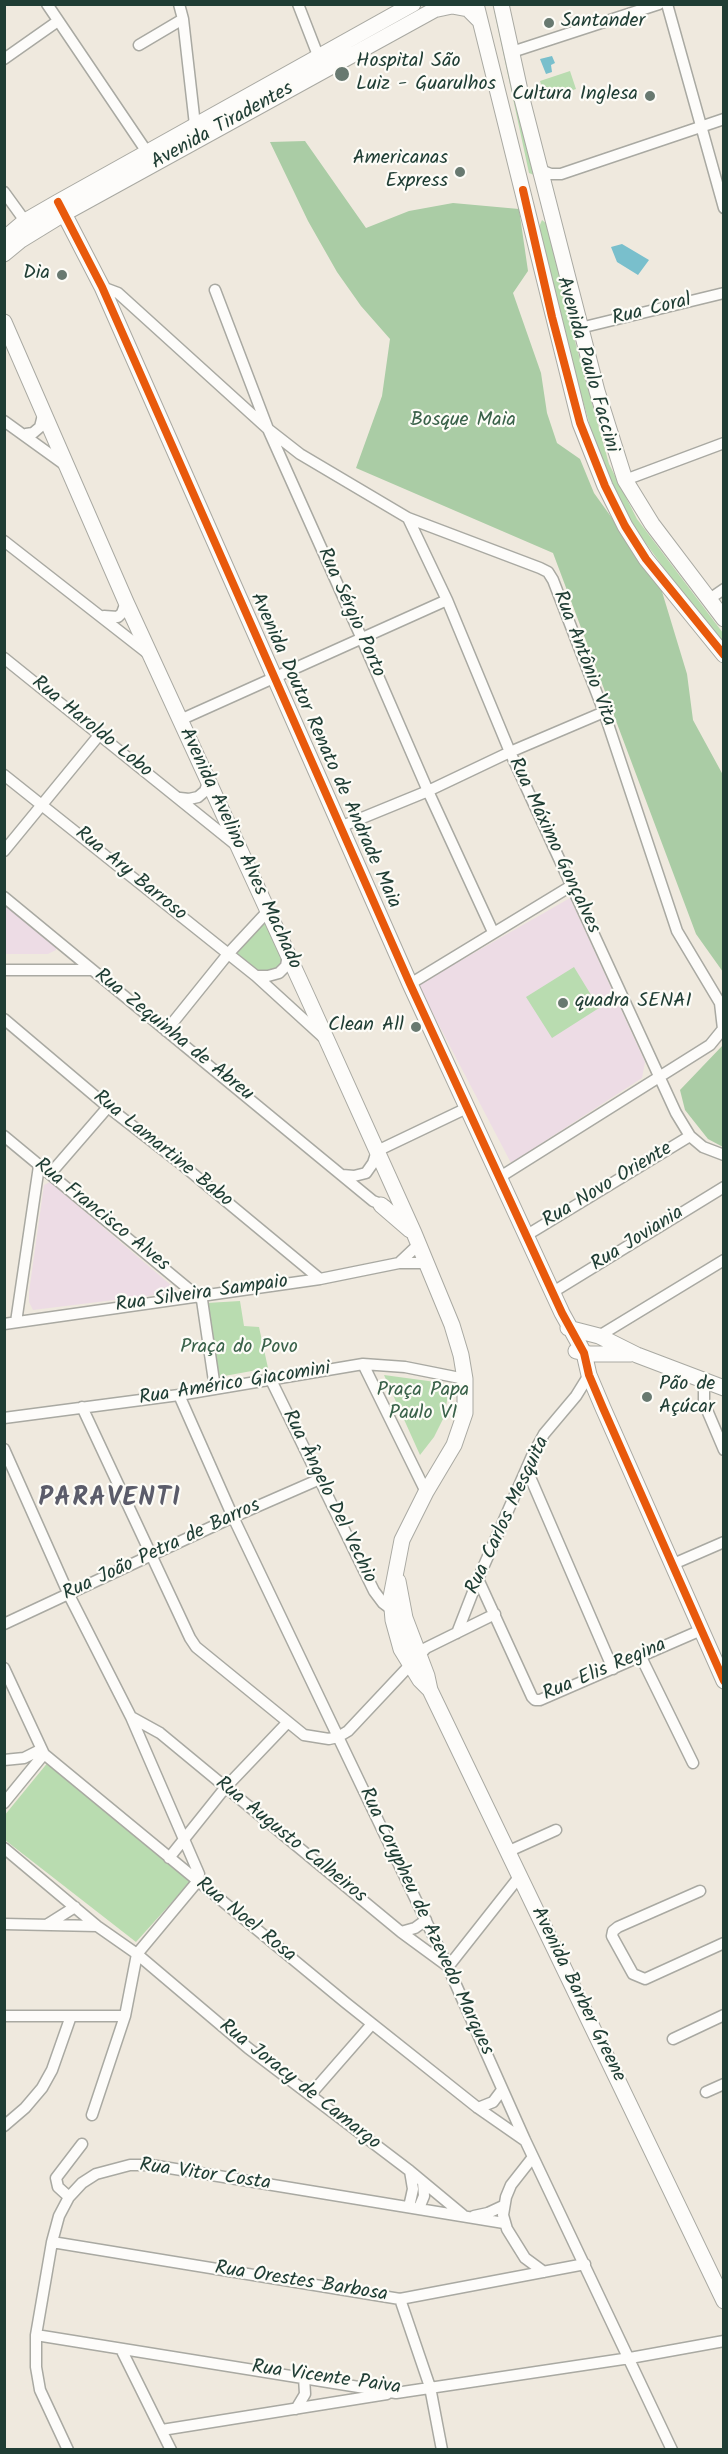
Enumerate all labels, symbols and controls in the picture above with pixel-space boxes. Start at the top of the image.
place label: Santander [561,11,645,35]
marker: Santander [542,16,556,30]
place label: Hospital São Luiz - Guarulhos [356,51,496,98]
marker: Hospital São Luiz - Guarulhos [333,65,351,83]
street label: Avenida Tiradentes [148,78,298,176]
place label: Cultura Inglesa [512,84,638,108]
marker: Cultura Inglesa [643,89,657,103]
place label: Americanas Express [353,148,448,195]
marker: Americanas Express [453,165,467,179]
place label: Dia [23,263,50,287]
marker: Dia [55,268,69,282]
street label: Avenida Paulo Faccini [549,274,623,456]
street label: Rua Coral [610,290,694,332]
park label: Bosque Maia [410,410,516,434]
street label: Rua Sérgio Porto [311,544,389,682]
street label: Rua Antônio Vita [546,588,620,730]
street label: Avenida Doutor Renato de Andrade Maia [243,589,405,913]
street label: Rua Haroldo Lobo [26,672,156,784]
street label: Avenida Avelino Alves Machado [172,724,306,974]
street label: Rua Máximo Gonçalves [502,754,604,938]
street label: Rua Ary Barroso [69,823,191,927]
street label: Rua Zequinha de Abreu [89,964,257,1108]
place label: quadra SENAI [575,991,692,1015]
marker: quadra SENAI [556,996,570,1010]
place label: Clean All [328,1015,404,1039]
marker: Clean All [409,1020,423,1034]
street label: Rua Lamartine Babo [87,1086,237,1214]
street label: Rua Novo Oriente [539,1138,677,1234]
street label: Rua Francisco Alves [29,1154,173,1278]
street label: Rua Joviania [587,1202,689,1278]
street label: Rua Silveira Sampaio [114,1271,290,1319]
park label: Praça do Povo [180,1337,298,1361]
street label: Rua Américo Giacomini [138,1358,332,1412]
place label: Pão de Açúcar [659,1374,715,1421]
park label: Praça Papa Paulo VI [377,1380,469,1427]
marker: Pão de Açúcar [640,1390,654,1404]
street label: Rua Ângelo Del Vechio [276,1406,380,1588]
street label: Rua Carlos Mesquita [462,1433,556,1599]
district label: PARAVENTI [39,1485,181,1517]
street label: Rua João Petra de Barros [59,1495,265,1607]
street label: Rua Elis Regina [540,1634,670,1708]
street label: Rua Augusto Calheiros [209,1773,371,1909]
street label: Rua Corypheu de Azevedo Marques [352,1784,498,2060]
street label: Rua Noel Rosa [190,1873,300,1969]
street label: Avenida Barber Greene [524,1904,630,2086]
street label: Rua Joracy de Camargo [213,2016,385,2156]
street label: Rua Vitor Costa [138,2155,272,2197]
street label: Rua Orestes Barbosa [213,2257,389,2309]
street label: Rua Vicente Paiva [250,2357,402,2401]

